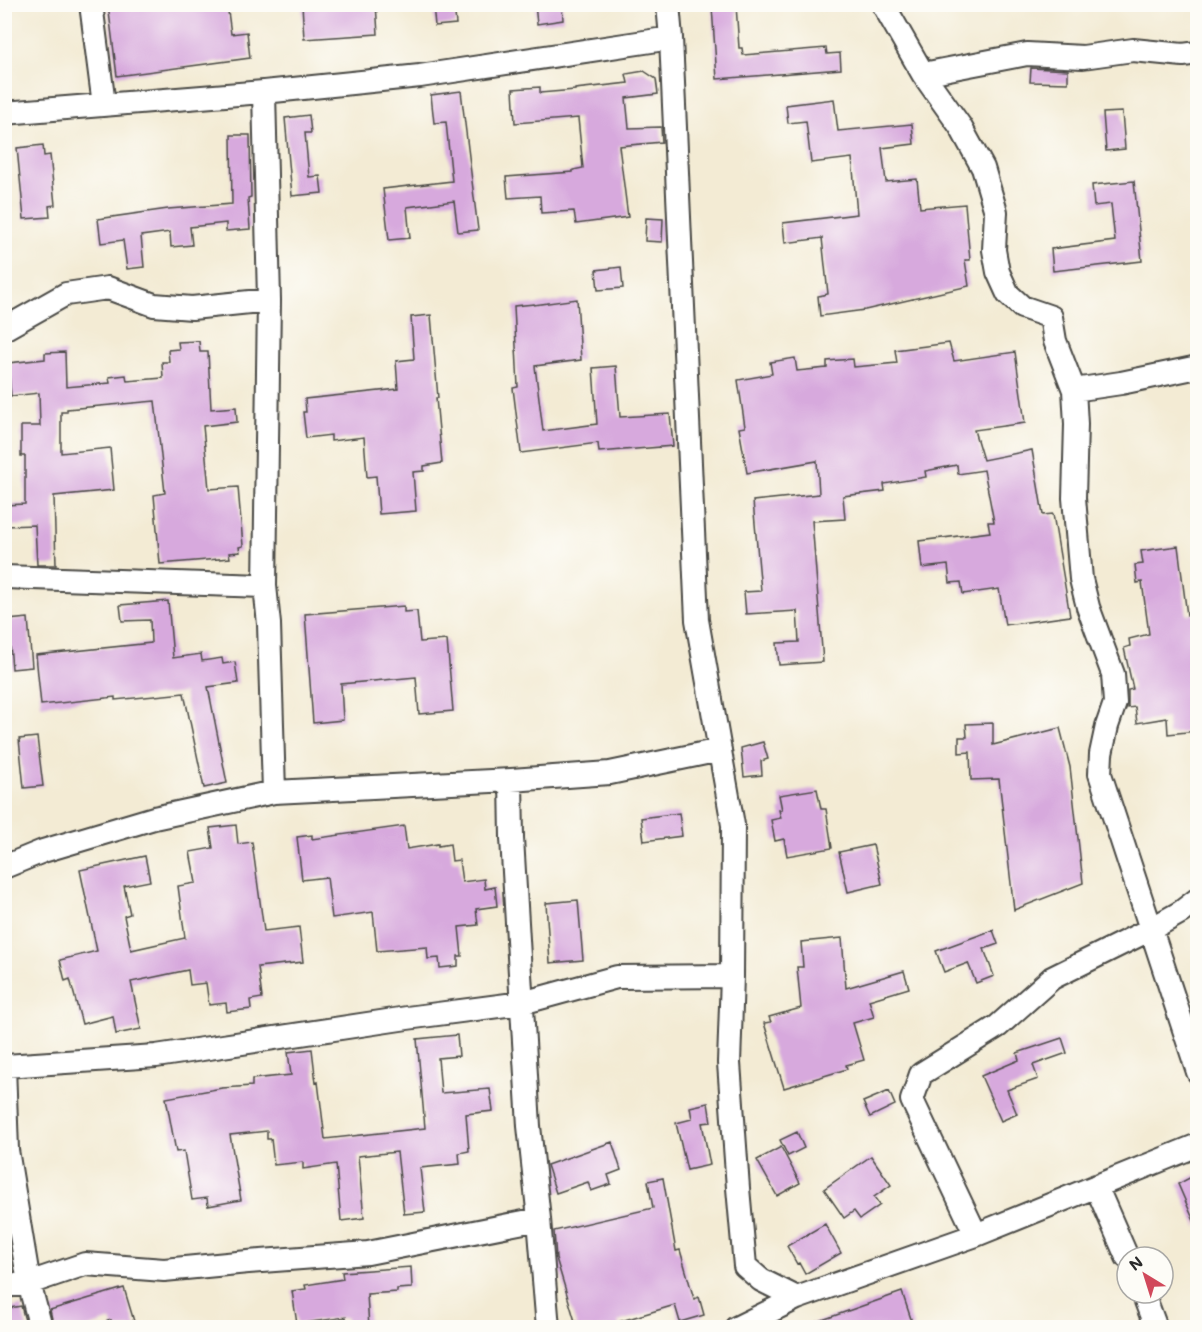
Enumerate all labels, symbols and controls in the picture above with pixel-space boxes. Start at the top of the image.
north arrow [1115,1245,1175,1305]
text: N [1124,1251,1147,1275]

